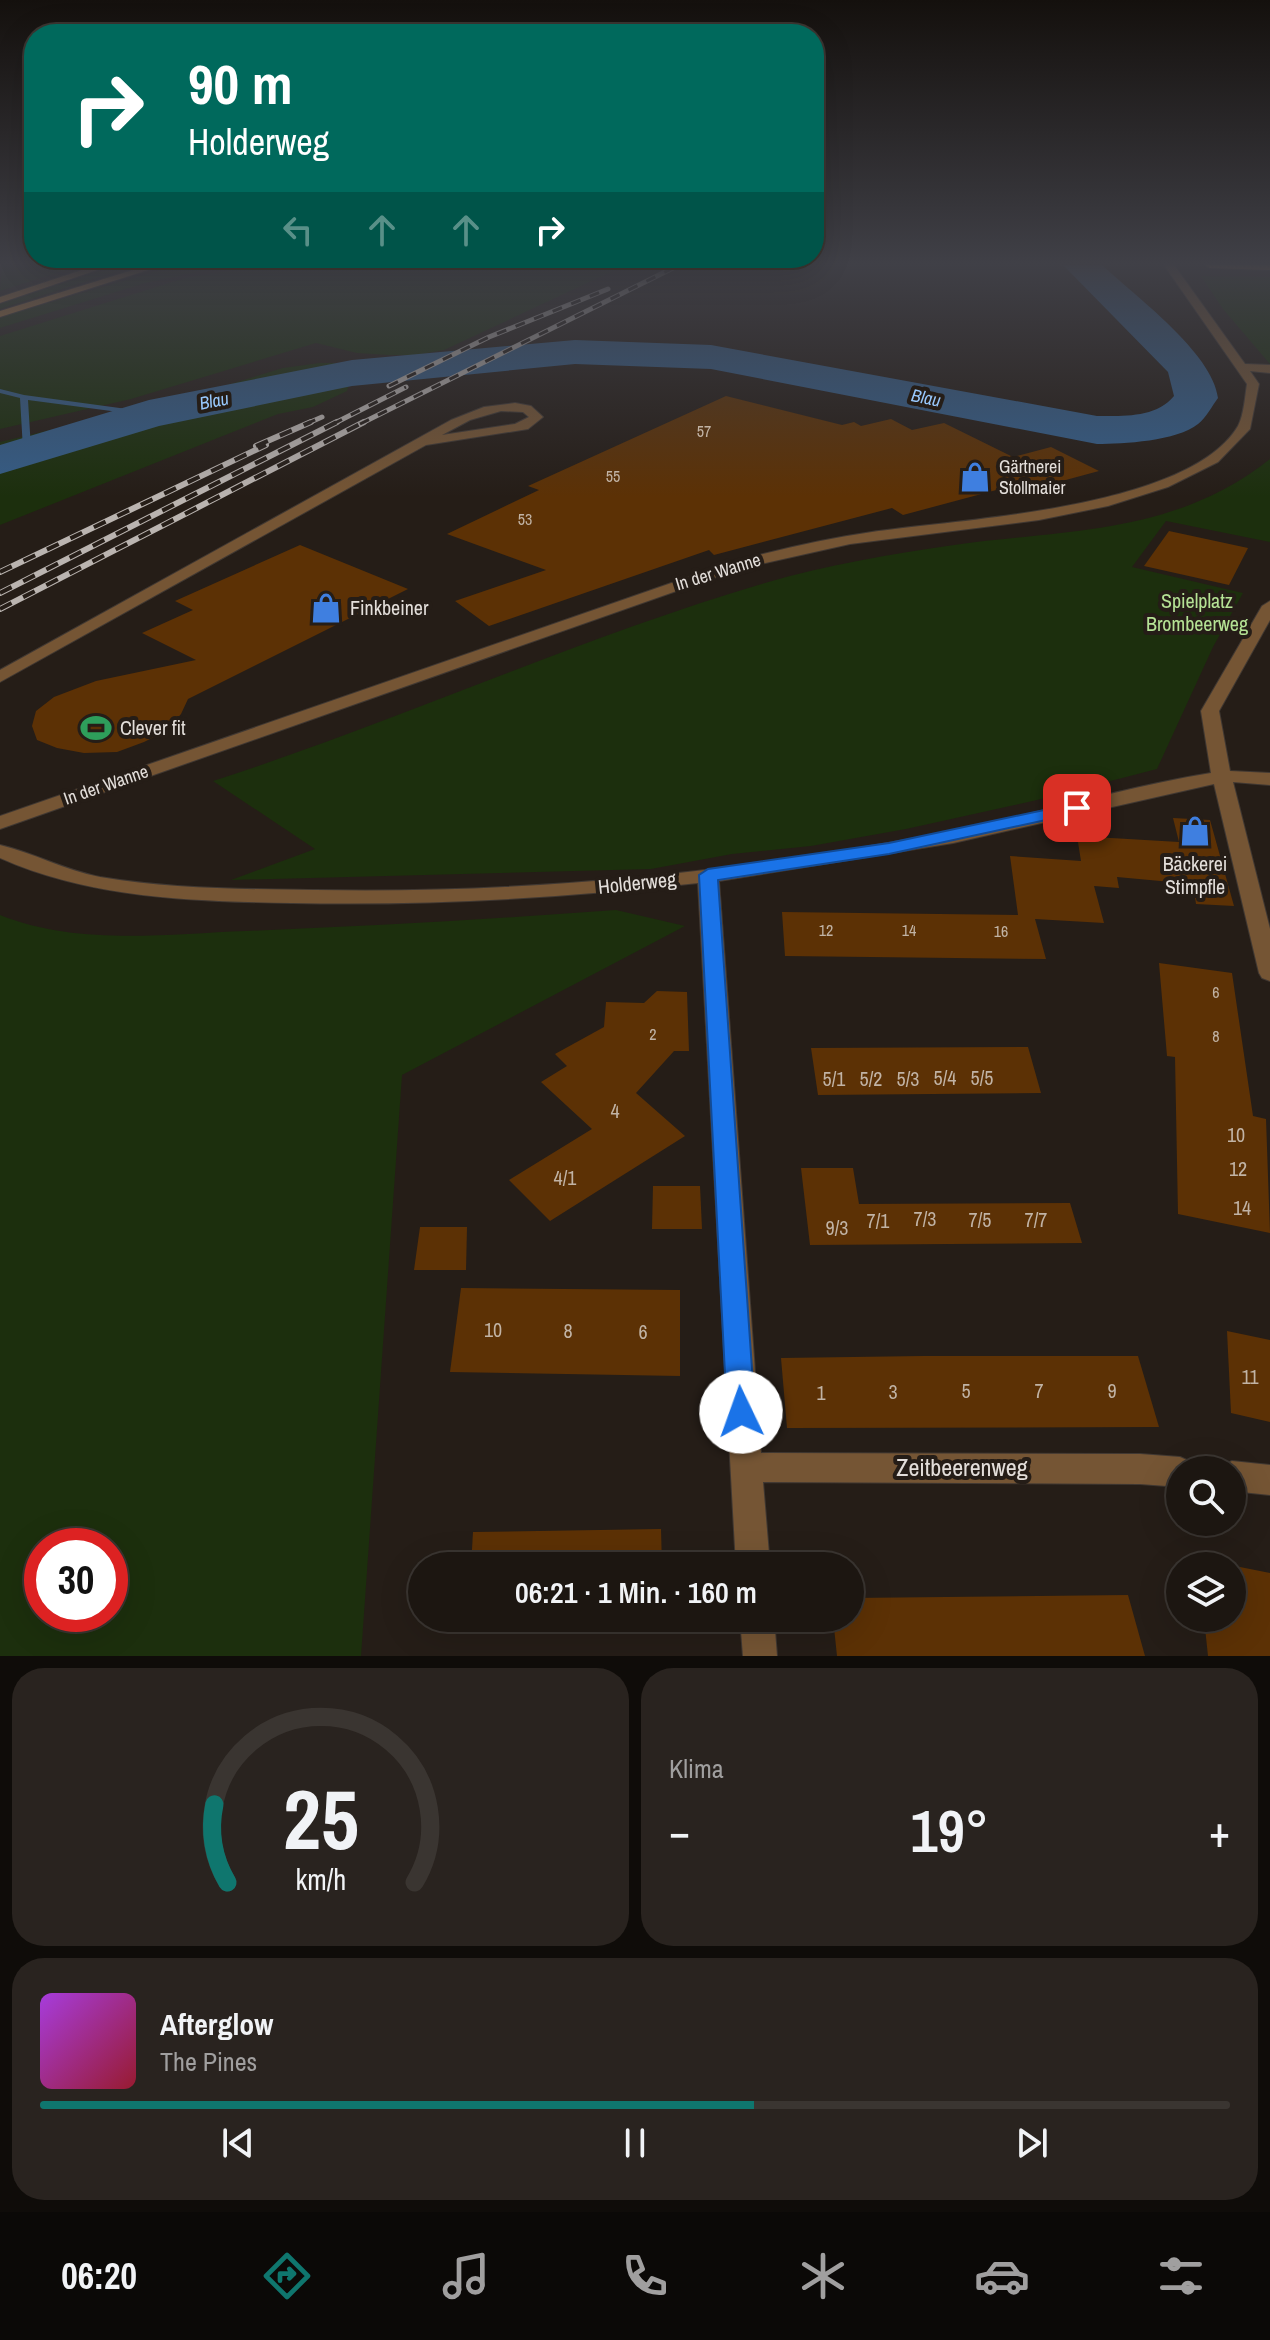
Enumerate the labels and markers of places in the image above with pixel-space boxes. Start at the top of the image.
place label: Gärtnerei Stollmaier [999,454,1066,500]
shop icon: Gärtnerei Stollmaier [958,460,992,494]
shop icon: Finkbeiner [309,591,343,625]
place label: Finkbeiner [350,594,429,621]
sports icon: Clever fit [79,711,113,745]
place label: Clever fit [120,714,186,741]
pin [1043,774,1111,842]
shop icon: Bäckerei Stimpfle [1178,814,1212,848]
place label: Bäckerei Stimpfle [1163,850,1227,900]

